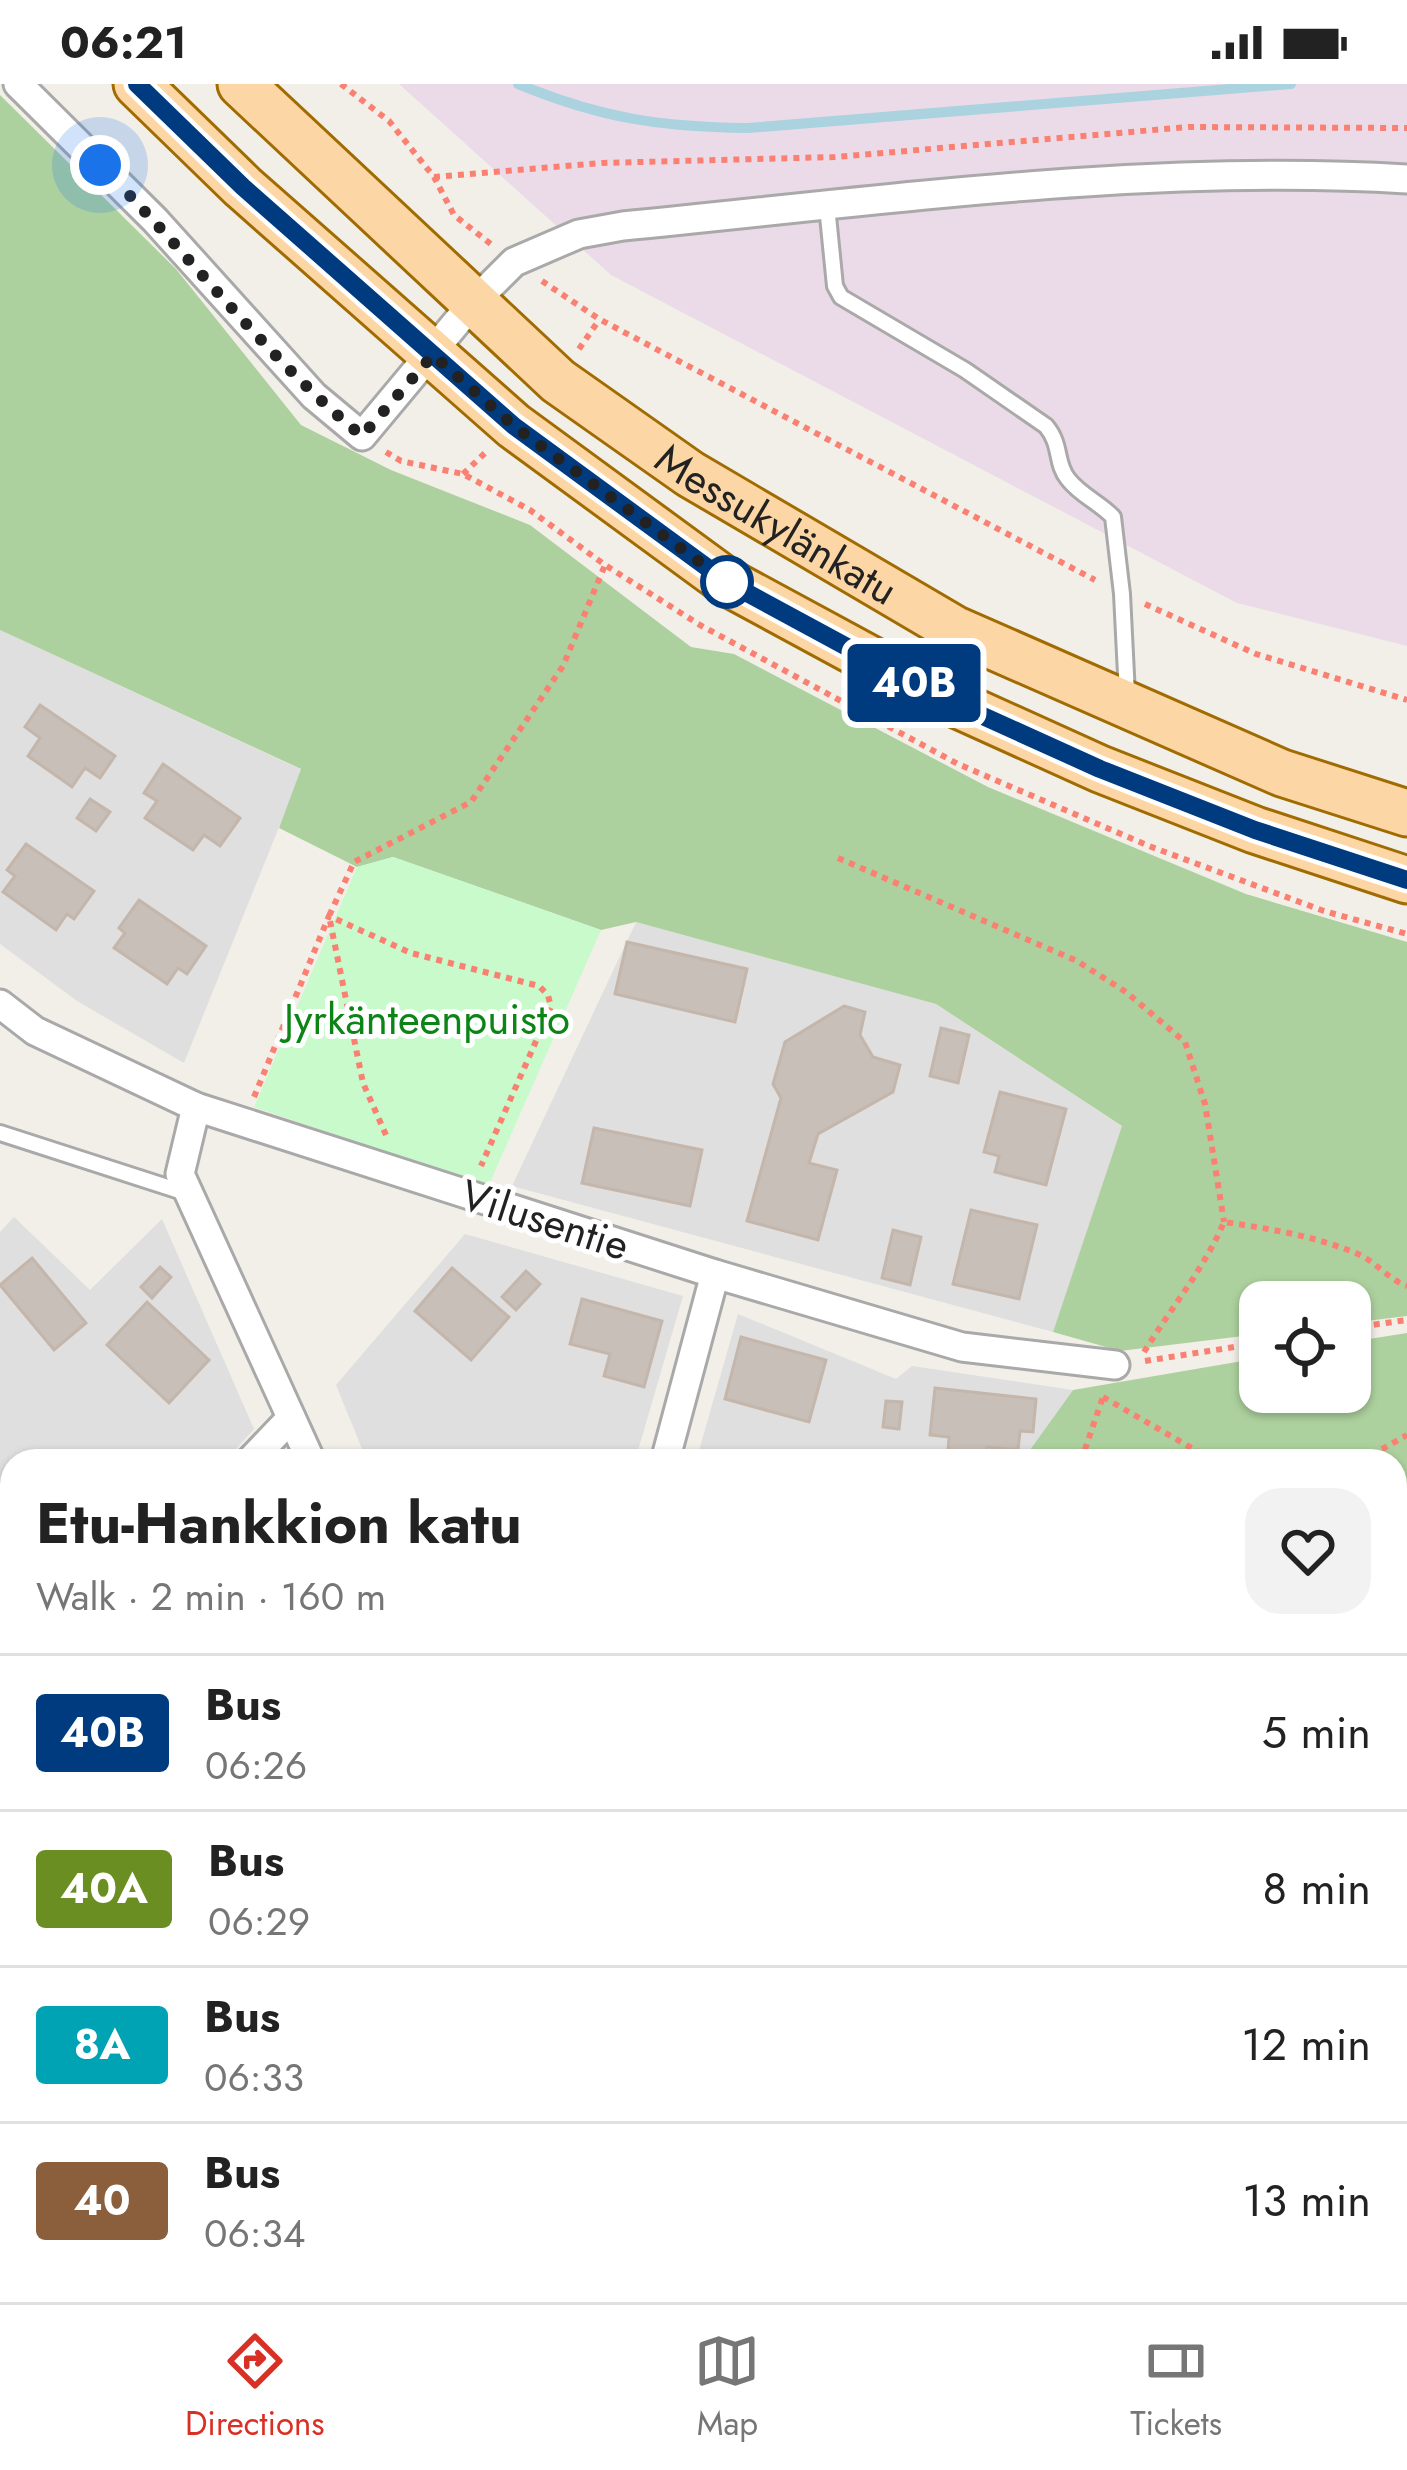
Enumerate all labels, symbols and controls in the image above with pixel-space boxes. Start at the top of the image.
text: 06:21 [60,10,187,75]
your location [70,135,130,195]
street label: Messukylänkatu [643,428,909,620]
unlabelled marker [702,557,752,607]
line badge: 40B [845,644,983,722]
text: 40B [871,652,957,713]
park label: Jyrkänteenpuisto [279,989,570,1050]
street label: Vilusentie [453,1164,637,1276]
map controls [1239,1281,1371,1413]
button: locate [1239,1281,1371,1413]
text: Etu-Hankkion katu [36,1482,522,1564]
button: heart [1245,1488,1371,1614]
text: Walk · 2 min · 160 m [36,1568,386,1625]
text: Bus [205,1672,281,1737]
text: 5 min [1262,1700,1371,1765]
text: 40B [60,1702,145,1763]
text: 06:26 [205,1737,307,1794]
text: Bus [208,1828,284,1893]
text: 8 min [1263,1856,1371,1921]
text: 40A [60,1858,148,1919]
text: 06:29 [208,1893,310,1950]
text: Bus [204,1984,280,2049]
text: 12 min [1241,2012,1371,2077]
text: 8A [74,2014,130,2075]
text: 06:33 [204,2049,304,2106]
text: Bus [204,2140,280,2205]
text: 13 min [1242,2168,1371,2233]
text: 40 [73,2170,131,2231]
text: 06:34 [204,2205,306,2262]
tab: Directions [185,2328,325,2447]
tab: Map [694,2328,760,2447]
tab: Tickets [1130,2328,1222,2447]

